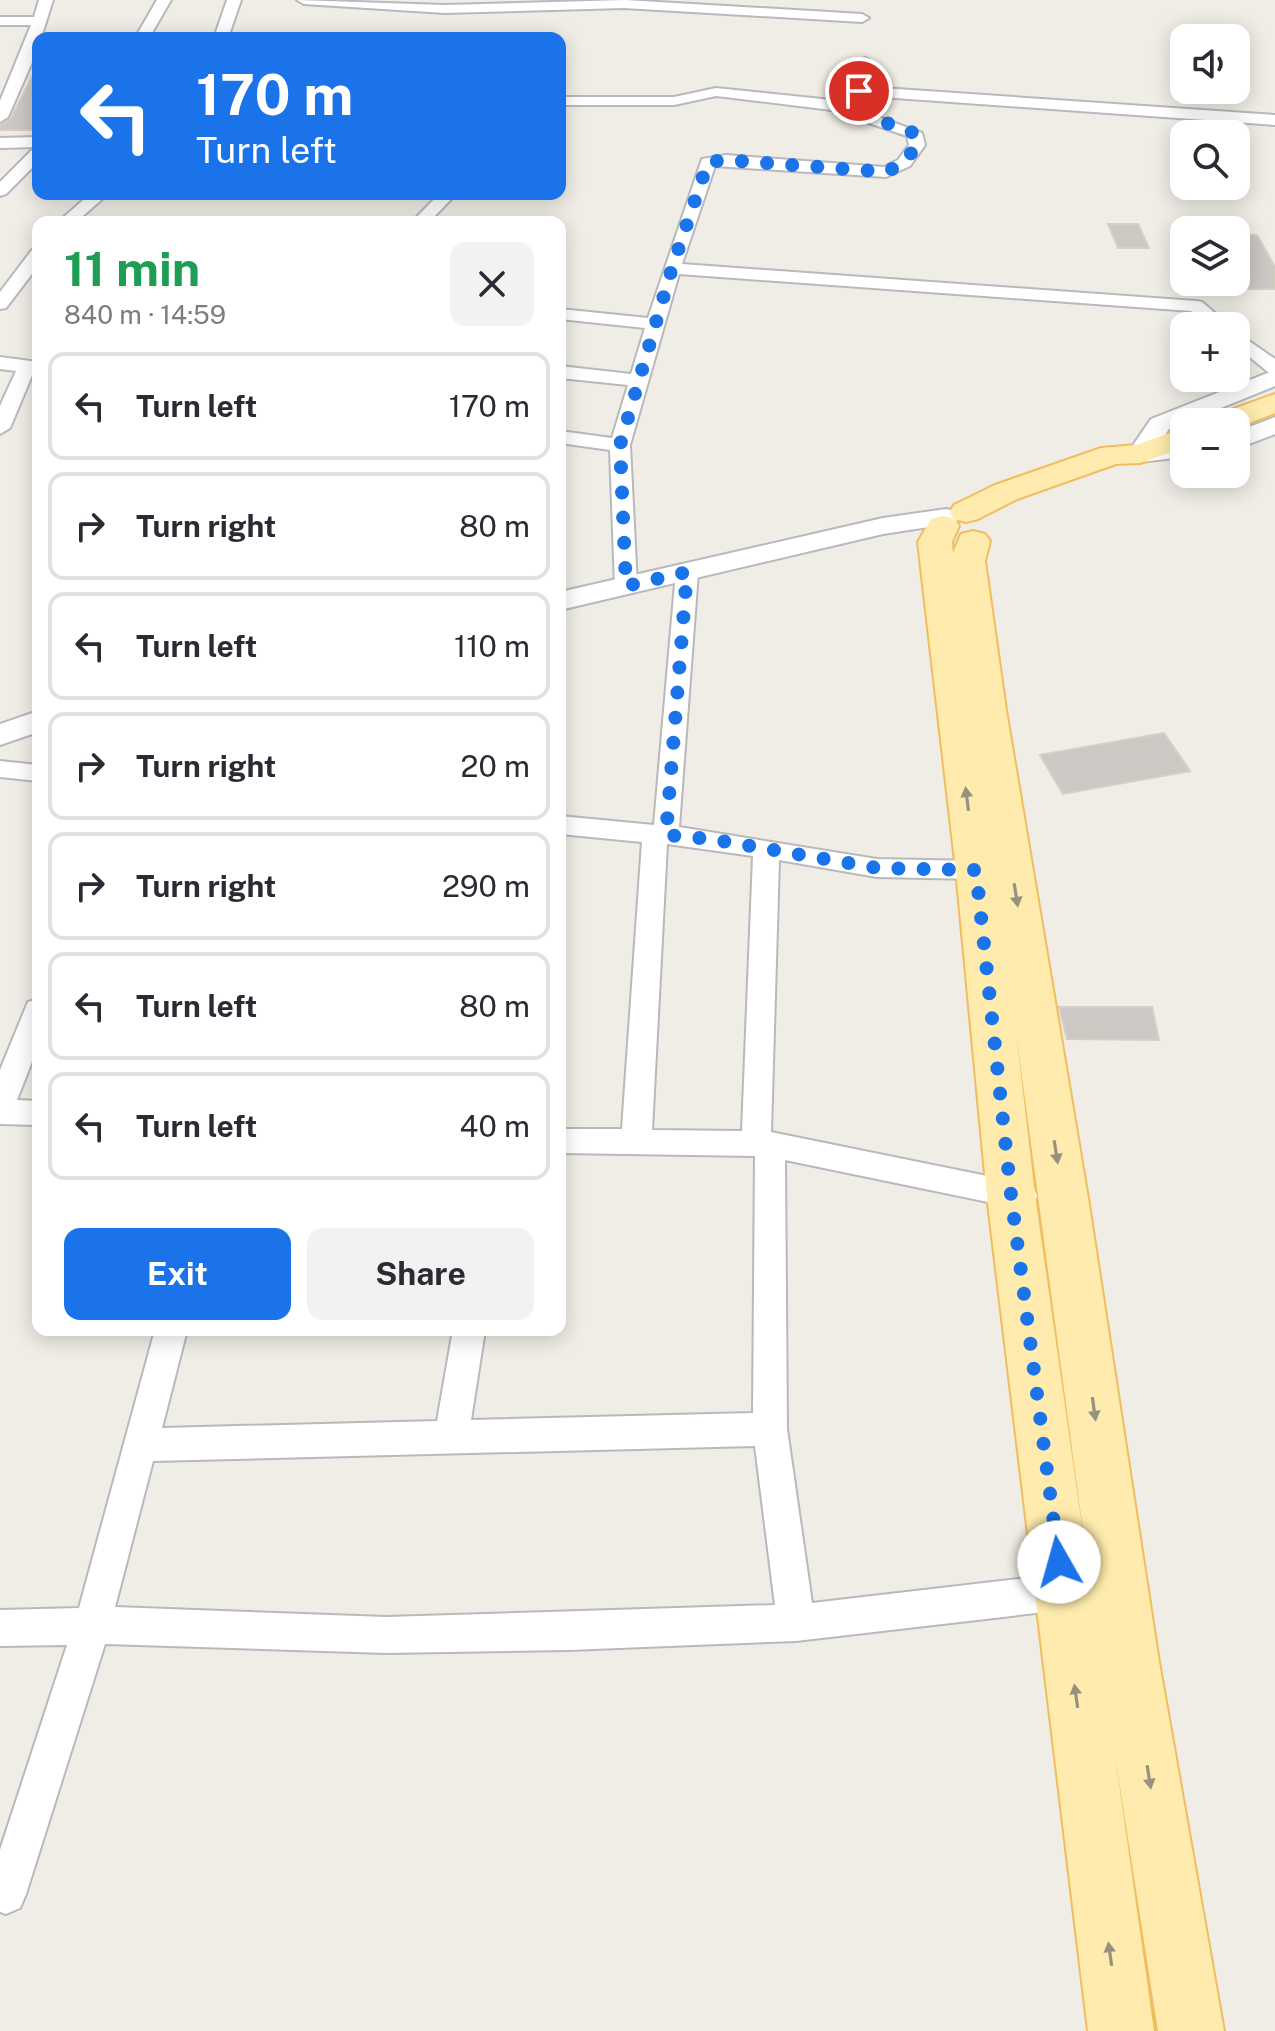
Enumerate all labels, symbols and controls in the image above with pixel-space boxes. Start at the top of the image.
map controls [1170,24,1250,488]
button: sound [1170,24,1250,104]
pin [825,57,893,125]
text: 170 m [196,62,353,128]
icon: left [64,64,168,168]
icon: arrive [837,69,881,113]
button: search [1170,120,1250,200]
text: Turn left [196,129,337,171]
button: layers [1170,216,1250,296]
text: 11 min [64,240,200,297]
button: close [450,242,534,326]
text: 840 m · 14:59 [64,299,226,330]
button: + [1170,312,1250,392]
icon: left [68,384,112,428]
text: Turn left [136,388,257,424]
text: 170 m [449,388,530,424]
button: − [1170,408,1250,488]
icon: right [68,504,112,548]
text: Turn right [136,508,276,544]
text: 80 m [459,508,530,544]
icon: left [68,624,112,668]
text: Turn left [136,628,257,664]
text: 110 m [454,628,530,664]
icon: right [68,744,112,788]
text: Turn right [136,748,276,784]
text: 20 m [461,748,530,784]
one-way arrow [961,786,974,811]
icon: right [68,864,112,908]
text: Turn right [136,868,276,904]
text: 290 m [442,868,530,904]
one-way arrow [1010,883,1023,908]
icon: left [68,984,112,1028]
text: Turn left [136,988,257,1024]
text: 80 m [459,988,530,1024]
icon: left [68,1104,112,1148]
text: Turn left [136,1108,257,1144]
text: 40 m [460,1108,530,1144]
one-way arrow [1051,1140,1063,1165]
button: Exit [64,1228,291,1320]
button: Share [307,1228,534,1320]
one-way arrow [1088,1397,1101,1422]
position arrow [1017,1520,1101,1604]
one-way arrow [1069,1683,1082,1708]
one-way arrow [1143,1765,1156,1790]
one-way arrow [1104,1941,1117,1966]

